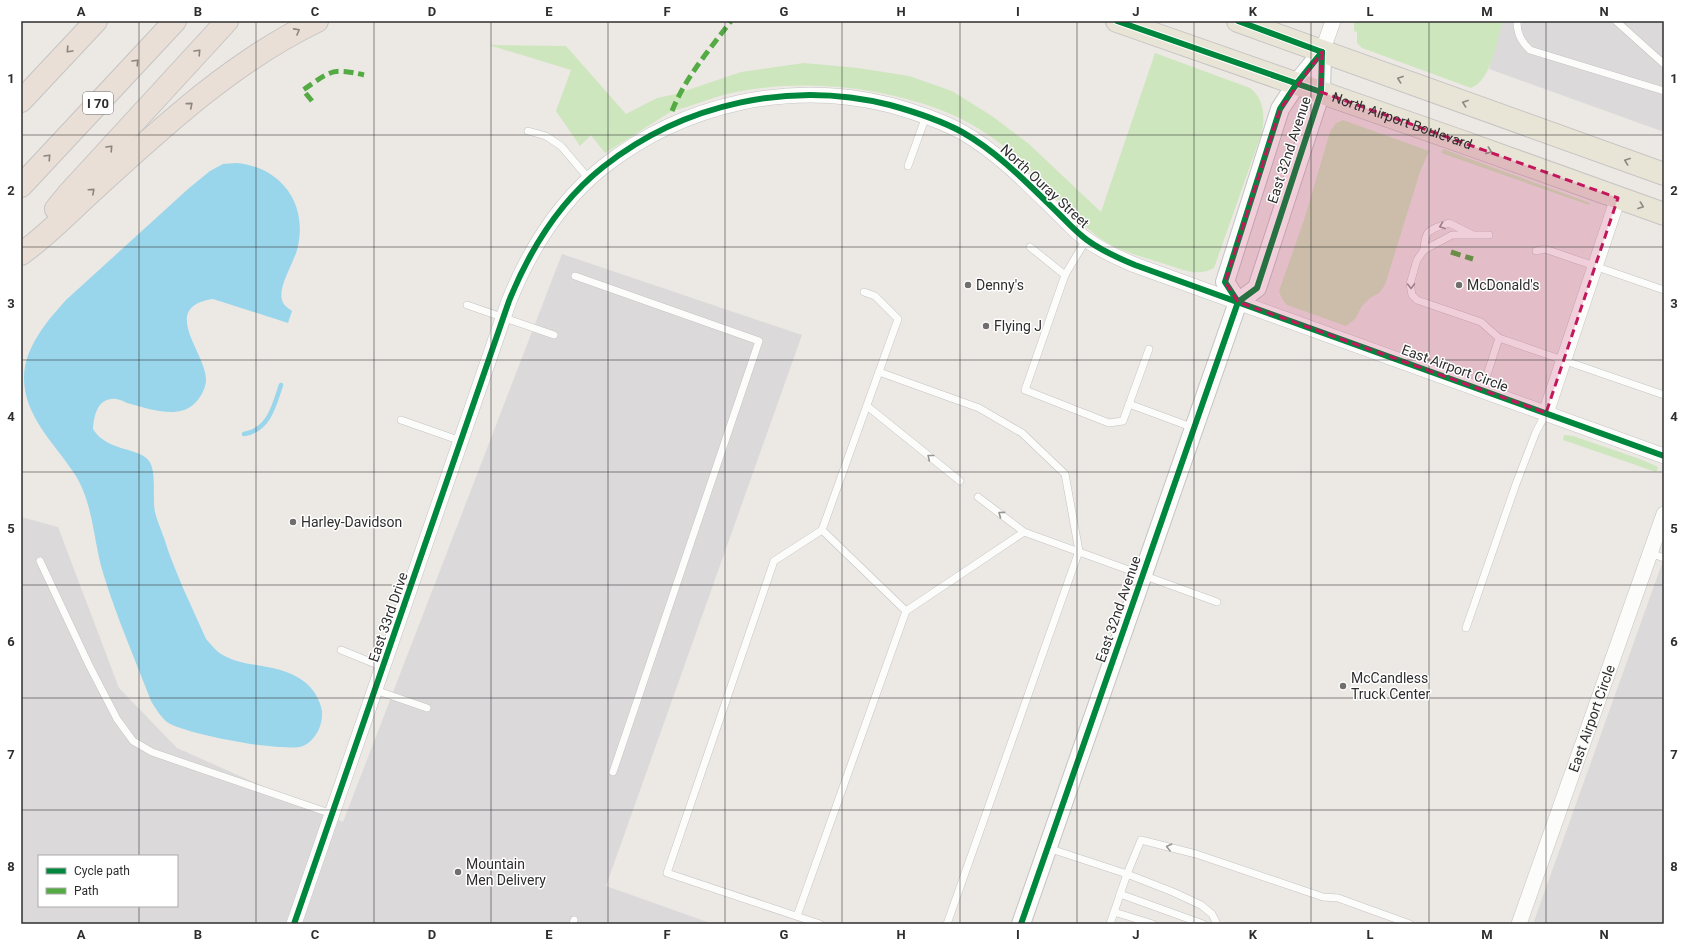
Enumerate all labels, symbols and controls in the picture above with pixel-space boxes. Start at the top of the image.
text: A [77,4,86,19]
text: B [194,4,202,19]
text: C [311,4,320,19]
text: D [428,4,436,19]
text: E [545,4,553,19]
text: F [663,4,671,19]
text: G [780,4,789,19]
text: H [896,4,906,19]
text: I [1016,4,1020,19]
text: J [1132,4,1140,19]
text: K [1249,4,1258,19]
text: L [1366,4,1374,19]
text: M [1481,4,1493,19]
text: N [1599,4,1609,19]
one-way arrow [293,29,300,36]
one-way arrow [67,45,74,52]
one-way arrow [193,49,201,57]
one-way arrow [132,59,139,67]
text: 1 [7,71,15,86]
text: 1 [1670,71,1678,86]
one-way arrow [1396,76,1403,84]
street label: North Airport Boulevard [1330,89,1474,153]
road number: I 70 [83,92,113,114]
street label: East 32nd Avenue [1264,95,1314,205]
one-way arrow [1462,99,1469,107]
one-way arrow [186,103,193,110]
street label: North Ouray Street [997,141,1093,231]
one-way arrow [105,145,112,152]
one-way arrow [1486,147,1493,155]
one-way arrow [43,154,50,162]
one-way arrow [1624,157,1631,165]
text: 2 [7,183,15,198]
text: 2 [1670,183,1678,198]
one-way arrow [87,188,95,196]
one-way arrow [1638,201,1645,210]
one-way arrow [1438,221,1445,230]
place label: Denny's [976,277,1024,293]
place label: McDonald's [1467,277,1540,293]
marker: Denny's [963,280,973,290]
marker: McDonald's [1454,280,1464,290]
one-way arrow [1407,283,1415,289]
text: 3 [7,296,15,311]
text: 3 [1670,296,1678,311]
place label: Flying J [994,318,1042,334]
marker: Flying J [981,321,991,331]
street label: East Airport Circle [1399,341,1511,395]
text: 4 [7,409,15,424]
text: 4 [1670,409,1678,424]
one-way arrow [927,454,934,461]
one-way arrow [999,512,1006,519]
place label: Harley-Davidson [301,514,402,530]
marker: Harley-Davidson [288,517,298,527]
text: 5 [7,521,15,536]
text: 5 [1670,521,1678,536]
street label: East 32nd Avenue [1092,554,1144,664]
street label: East 33rd Drive [365,570,411,664]
text: 6 [7,634,15,649]
text: 6 [1670,634,1678,649]
street label: East Airport Circle [1565,663,1618,774]
place label: McCandless Truck Center [1351,670,1430,702]
marker: McCandless Truck Center [1338,681,1348,691]
text: 7 [7,747,15,762]
text: 7 [1670,747,1678,762]
one-way arrow [1165,843,1172,852]
legend [38,855,178,907]
place label: Mountain Men Delivery [466,856,546,888]
text: 8 [7,859,15,874]
text: 8 [1670,859,1678,874]
text: Cycle path [74,864,130,878]
marker: Mountain Men Delivery [453,867,463,877]
text: Path [74,884,99,898]
text: A [77,927,86,942]
text: B [194,927,202,942]
text: C [311,927,320,942]
text: D [428,927,436,942]
text: E [545,927,553,942]
text: F [663,927,671,942]
text: G [780,927,789,942]
text: H [896,927,906,942]
text: I [1016,927,1020,942]
text: J [1132,927,1140,942]
text: K [1249,927,1258,942]
text: L [1366,927,1374,942]
text: M [1481,927,1493,942]
text: N [1599,927,1609,942]

